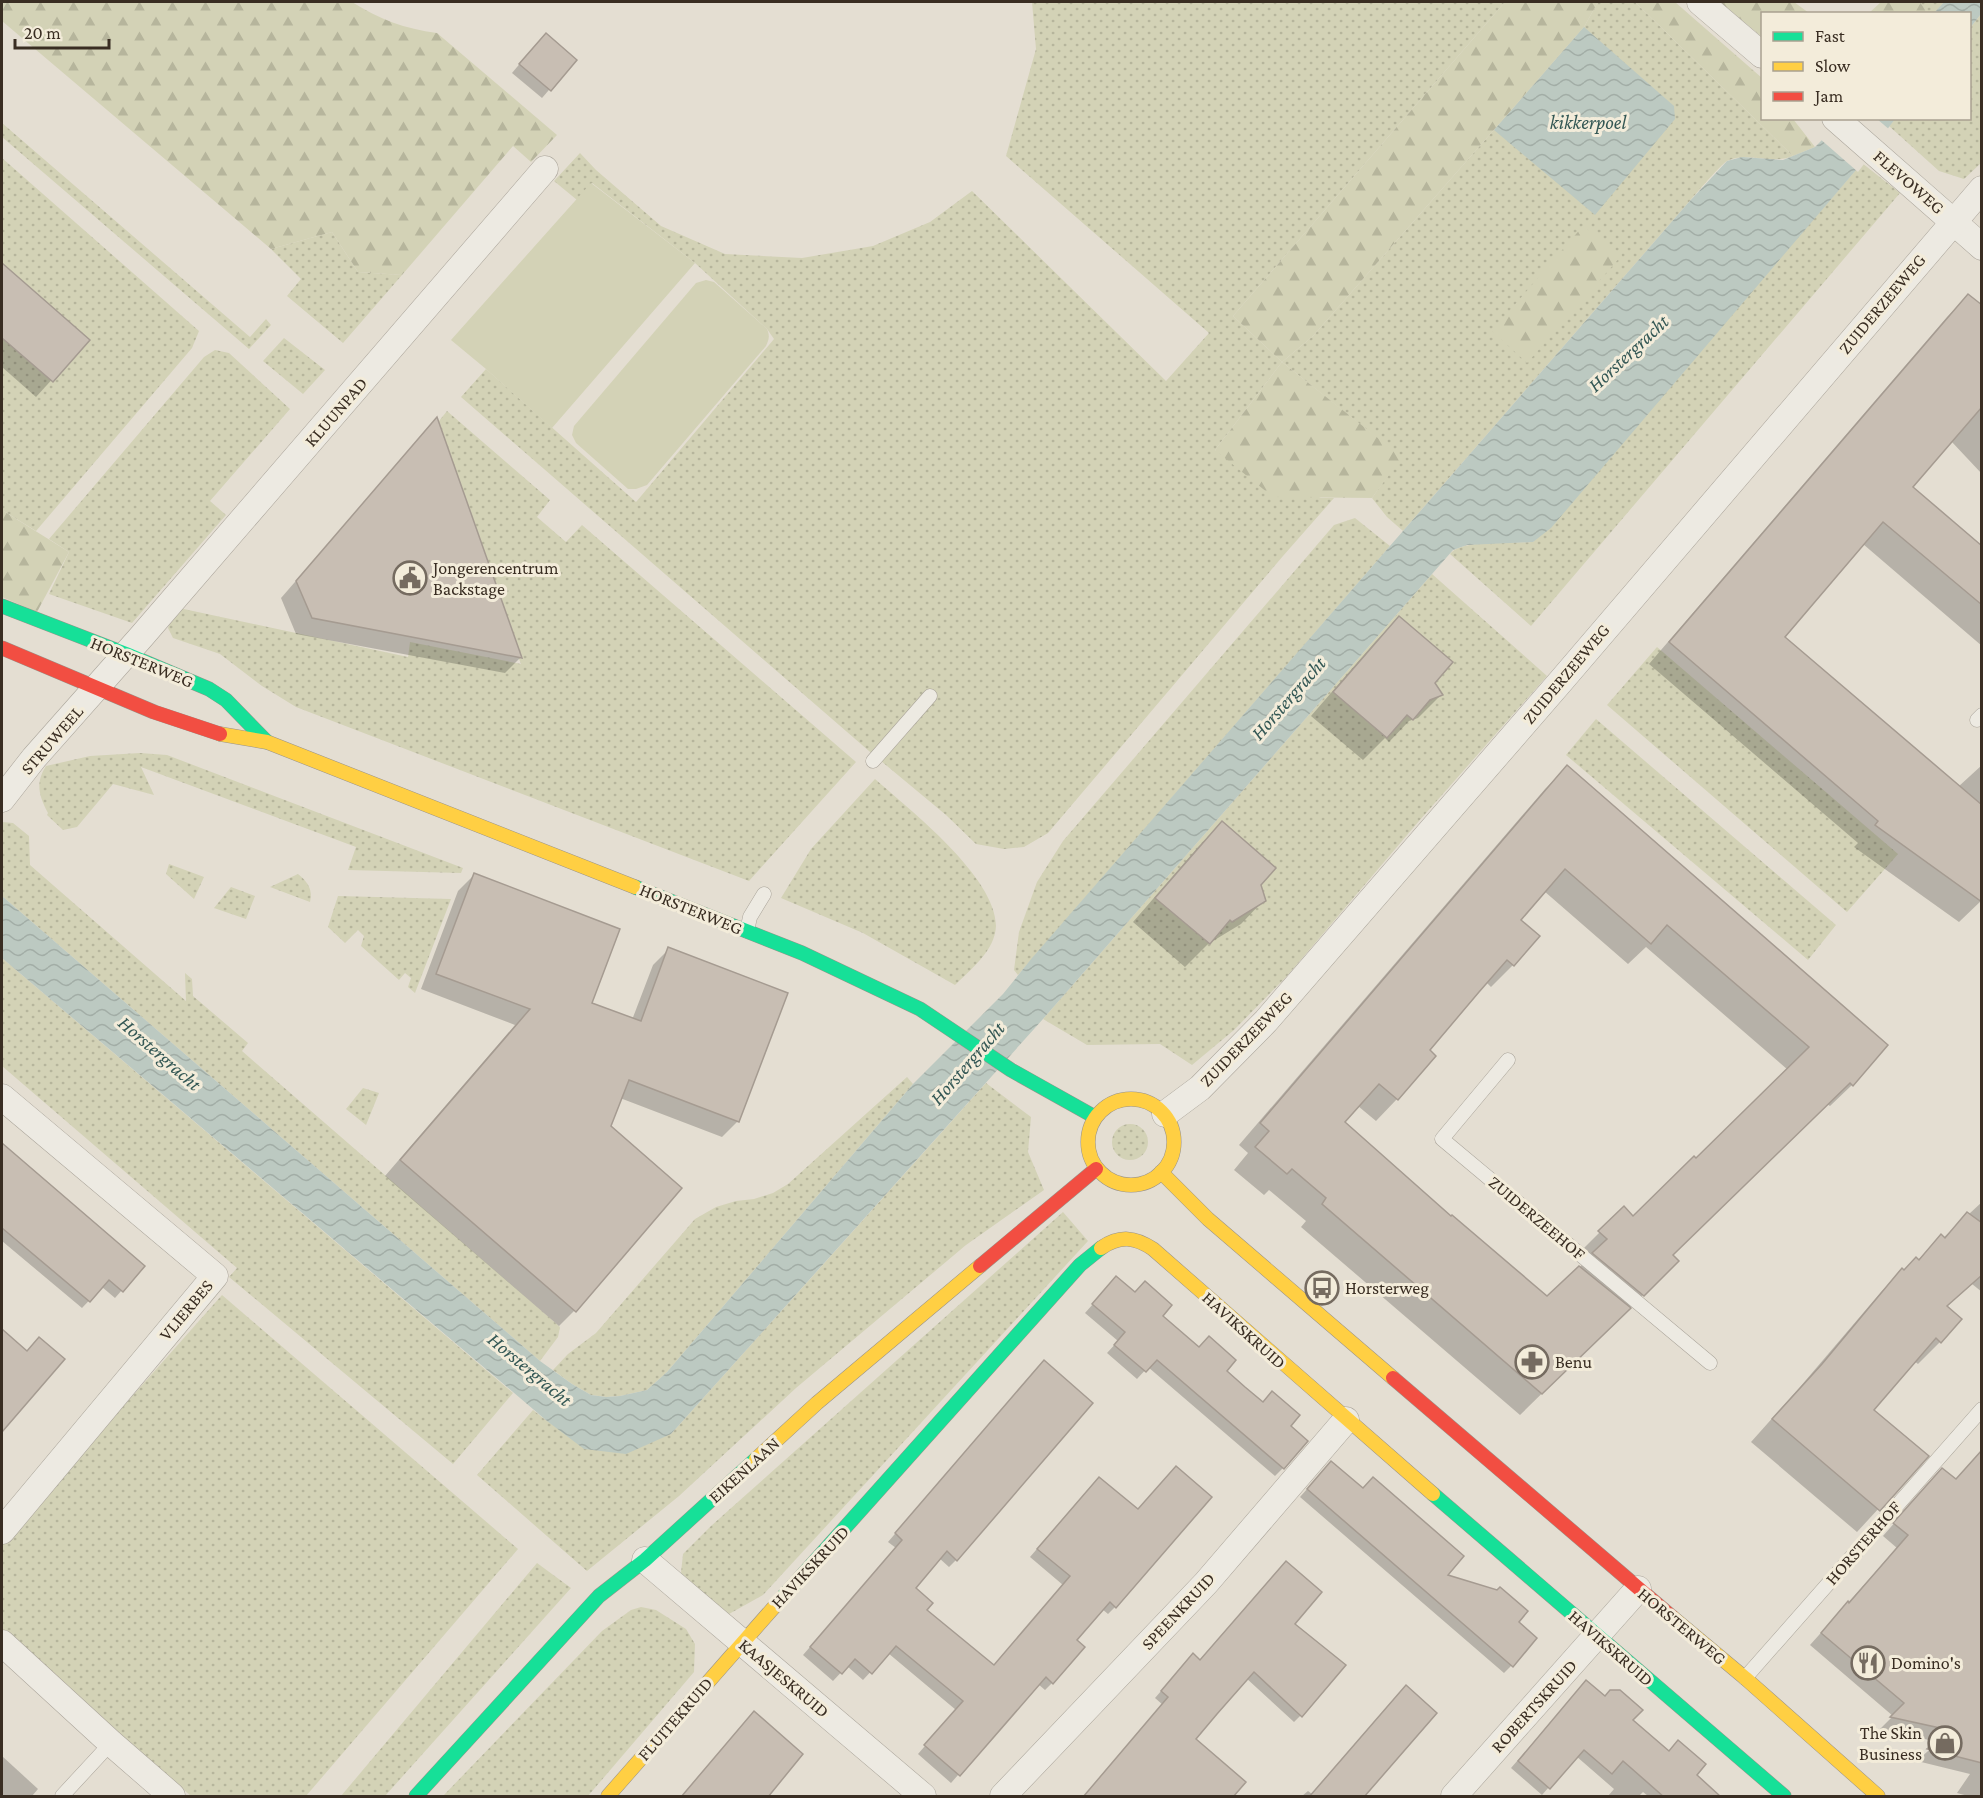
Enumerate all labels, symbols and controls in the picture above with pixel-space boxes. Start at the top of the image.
scale bar [15,12,110,50]
legend [1761,12,1971,120]
text: 20 m [24,23,61,43]
text: Fast [1815,26,1846,46]
text: Slow [1815,56,1851,76]
text: Jam [1813,86,1844,106]
water label: kikkerpoel [1550,111,1627,134]
street label: FLEVOWEG [1870,146,1948,218]
street label: ZUIDERZEEWEG [1834,250,1930,358]
water label: Horstergracht [1583,309,1674,397]
street label: KLUUNPAD [301,373,371,451]
place label: Jongerencentrum Backstage [431,558,559,599]
public building icon: Jongerencentrum Backstage [392,560,428,596]
street label: ZUIDERZEEWEG [1518,620,1614,728]
street label: HORSTERWEG [88,632,196,692]
water label: Horstergracht [1246,651,1331,744]
street label: STRUWEEL [17,702,87,778]
street label: HORSTERWEG [637,879,745,939]
street label: ZUIDERZEEWEG [1196,987,1296,1091]
water label: Horstergracht [114,1011,207,1096]
water label: Horstergracht [925,1016,1010,1109]
street label: ZUIDERZEEHOF [1485,1172,1589,1264]
bus stop icon: Horsterweg [1304,1270,1340,1306]
street label: VLIERBES [155,1276,217,1344]
place label: Horsterweg [1345,1278,1429,1298]
street label: HAVIKSKRUID [1198,1287,1290,1373]
water label: Horstergracht [483,1328,577,1412]
pharmacy icon: Benu [1514,1344,1550,1380]
place label: Benu [1555,1352,1592,1372]
street label: EIKENLAAN [704,1433,784,1507]
street label: HORSTERHOF [1821,1497,1905,1589]
street label: HAVIKSKRUID [767,1522,853,1612]
street label: SPEENKRUID [1137,1568,1219,1654]
street label: HORSTERWEG [1634,1583,1730,1669]
street label: HAVIKSKRUID [1565,1606,1657,1690]
street label: KAASJESKRUID [735,1634,833,1722]
restaurant icon: Domino's [1850,1645,1886,1681]
place label: Domino's [1891,1653,1961,1673]
street label: ROBERTSKRUID [1487,1655,1581,1757]
street label: FLUITEKRUID [633,1673,717,1765]
place label: The Skin Business [1859,1723,1922,1764]
shop icon: The Skin Business [1927,1725,1963,1761]

